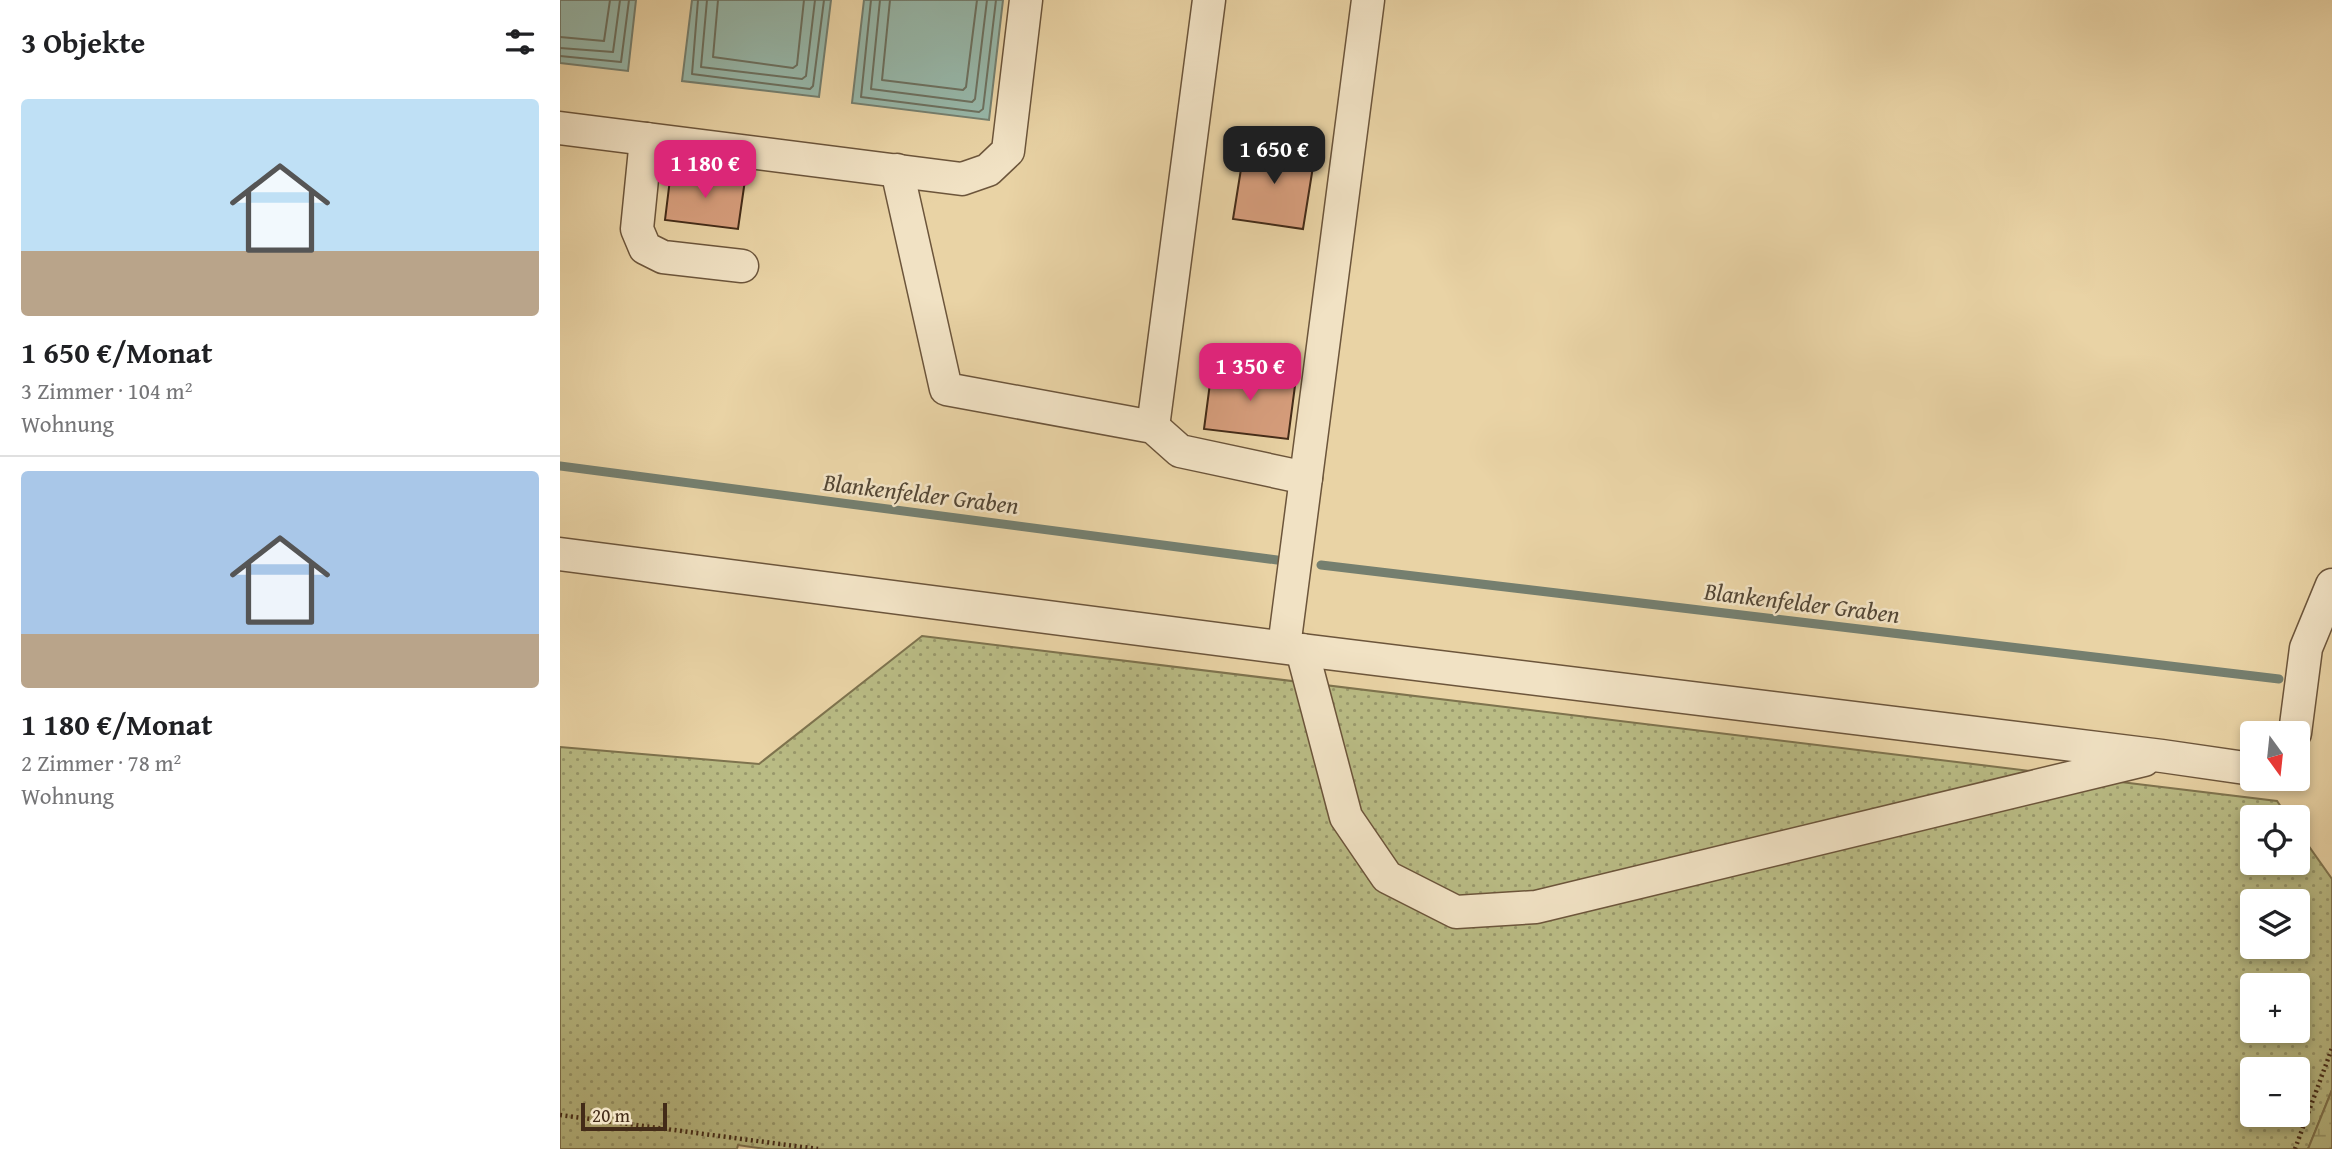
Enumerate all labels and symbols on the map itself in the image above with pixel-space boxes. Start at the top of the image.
pin: 1 650 € [1209,127,1339,186]
pin: 1 180 € [640,140,770,200]
pin: 1 350 € [1185,344,1315,403]
water label: Blankenfelder Graben [820,464,1021,523]
water label: Blankenfelder Graben [1701,573,1902,632]
north arrow [2240,721,2310,791]
scale bar [581,1100,667,1132]

